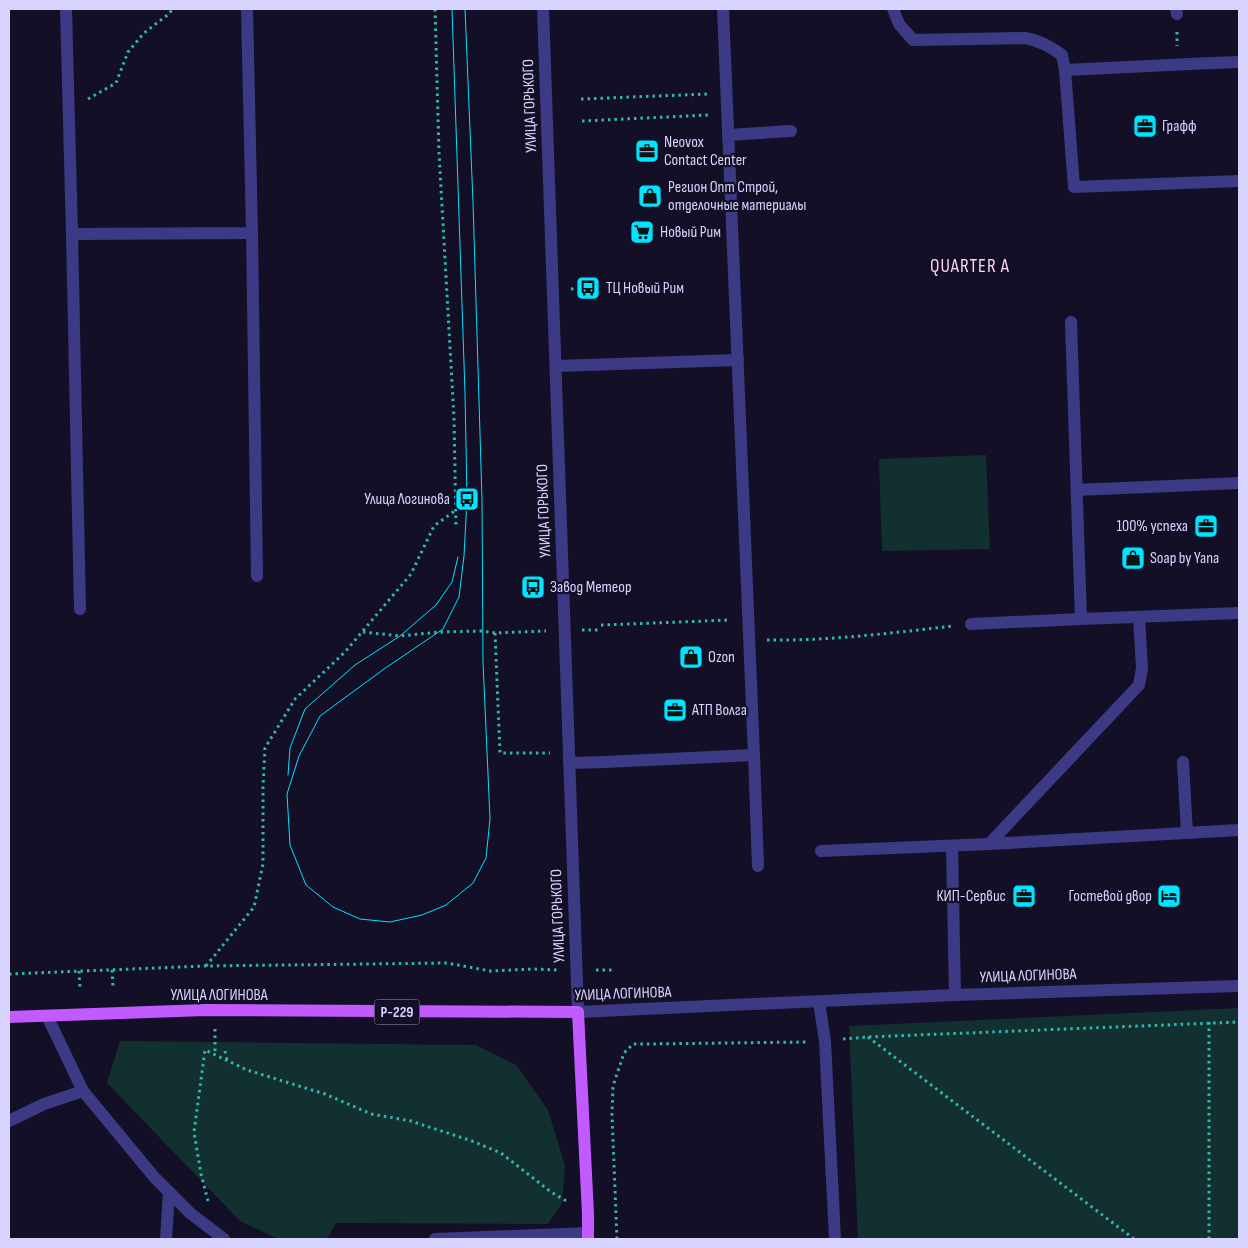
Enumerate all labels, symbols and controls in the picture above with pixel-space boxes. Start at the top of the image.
street label: УЛИЦА ГОРЬКОГО [519,59,541,153]
office icon: Графф [1132,113,1158,139]
place label: Графф [1162,117,1197,136]
place label: Neovox Contact Center [664,133,747,170]
office icon: Neovox Contact Center [634,138,660,164]
place label: Регион Опт Строй, отделочные материалы [668,178,806,215]
shop icon: Регион Опт Строй, отделочные материалы [637,183,663,209]
supermarket icon: Новый Рим [629,219,655,245]
place label: Новый Рим [660,223,721,242]
district label: QUARTER A [930,255,1010,278]
bus stop icon: ТЦ Новый Рим [575,275,601,301]
place label: ТЦ Новый Рим [606,279,684,298]
street label: УЛИЦА ГОРЬКОГО [533,464,555,558]
bus stop icon: Улица Логинова [454,486,480,512]
place label: Улица Логинова [364,490,450,509]
office icon: 100% успеха [1193,513,1219,539]
place label: 100% успеха [1116,517,1188,536]
shop icon: Soap by Yana [1120,545,1146,571]
place label: Soap by Yana [1150,549,1219,568]
bus stop icon: Завод Метеор [520,574,546,600]
place label: Завод Метеор [550,578,632,597]
shop icon: Ozon [678,644,704,670]
place label: Ozon [708,648,735,667]
office icon: АТП Волга [662,697,688,723]
place label: АТП Волга [691,701,747,720]
street label: УЛИЦА ГОРЬКОГО [547,869,569,963]
office icon: КИП-Сервис [1011,883,1037,909]
hotel icon: Гостевой двор [1156,883,1182,909]
place label: КИП-Сервис [936,887,1006,906]
place label: Гостевой двор [1069,887,1152,906]
street label: УЛИЦА ЛОГИНОВА [979,965,1077,987]
street label: УЛИЦА ЛОГИНОВА [574,983,672,1005]
street label: УЛИЦА ЛОГИНОВА [171,986,268,1005]
road number: Р-229 [374,1000,420,1024]

